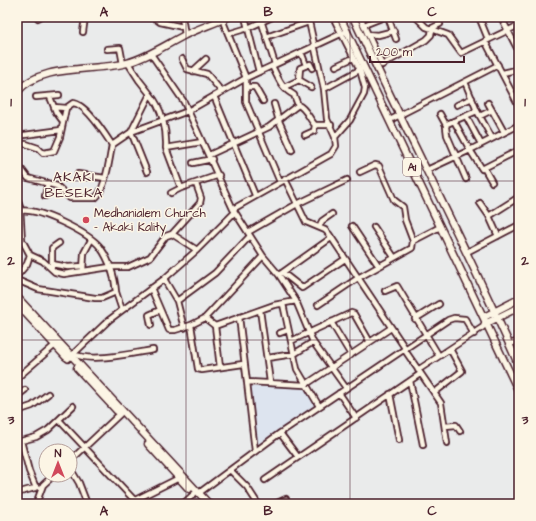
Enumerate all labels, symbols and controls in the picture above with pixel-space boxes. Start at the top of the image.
text: A [100,3,109,21]
text: B [263,3,273,21]
text: C [427,3,437,21]
scale bar [370,38,464,64]
text: 200 m [376,44,413,61]
text: 1 [10,93,12,111]
text: 1 [524,93,526,111]
road number: A1 [403,158,421,176]
district label: AKAKI BESEKA [45,167,103,203]
place label: Medhanialem Church - Akaki Kality [94,205,206,237]
marker: Medhanialem Church - Akaki Kality [81,215,91,225]
text: 2 [6,252,15,270]
text: 2 [520,252,529,270]
text: 3 [7,411,15,429]
text: 3 [521,411,529,429]
north arrow [38,443,78,483]
text: N [55,446,62,461]
text: A [100,502,109,520]
text: B [263,502,273,520]
text: C [427,502,437,520]

